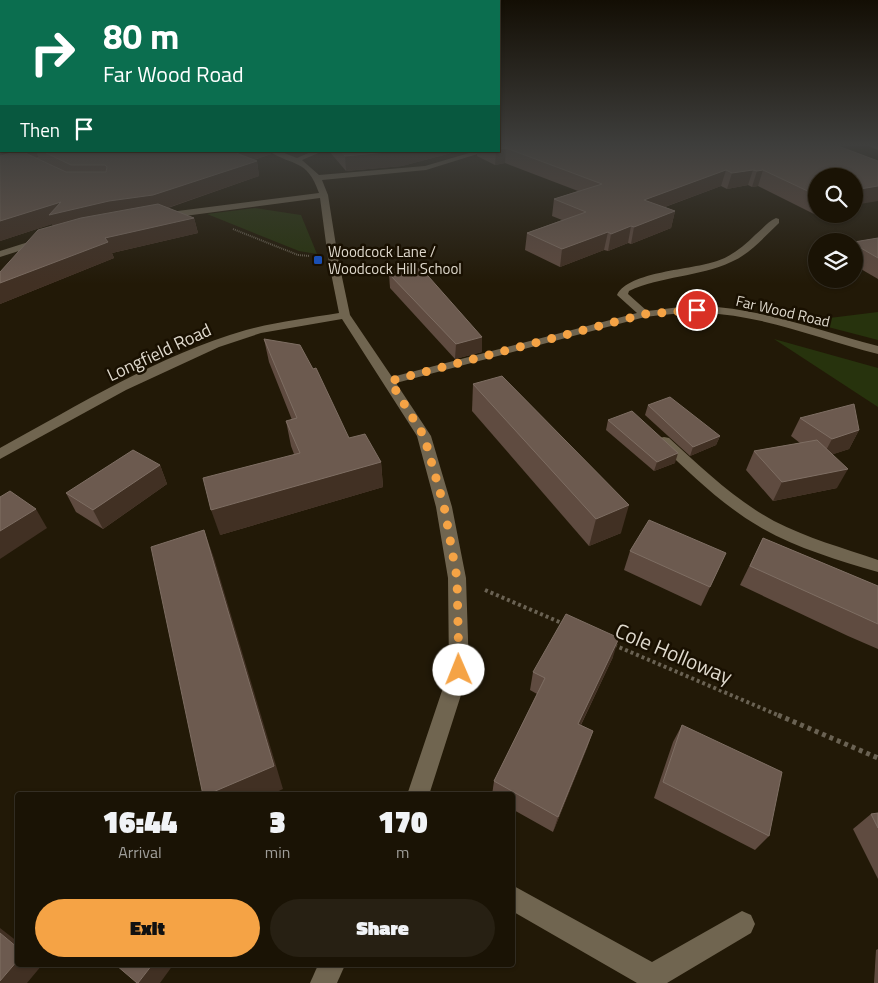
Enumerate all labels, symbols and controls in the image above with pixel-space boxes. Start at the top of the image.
text: 80 m [103,9,179,63]
icon: right [20,20,85,85]
text: Far Wood Road [103,57,244,91]
text: Then [20,115,60,144]
icon: arrive [70,115,98,143]
map controls [808,168,863,288]
button: search [808,168,863,223]
button: layers [808,233,863,288]
place label: Woodcock Lane / Woodcock Hill School [328,240,462,280]
marker: Woodcock Lane / Woodcock Hill School [312,254,324,266]
pin [676,289,718,331]
street label: Far Wood Road [734,289,832,333]
icon: arrive [683,296,711,324]
street label: Longfield Road [102,316,216,388]
street label: Cole Holloway [610,614,738,692]
position arrow [432,643,484,695]
text: 16:44 [103,799,177,845]
text: 3 [269,799,286,845]
text: 170 [378,799,427,845]
text: Arrival [118,840,162,864]
text: min [265,840,290,864]
text: m [396,840,409,864]
button: Exit [35,899,260,957]
button: Share [270,899,495,957]

